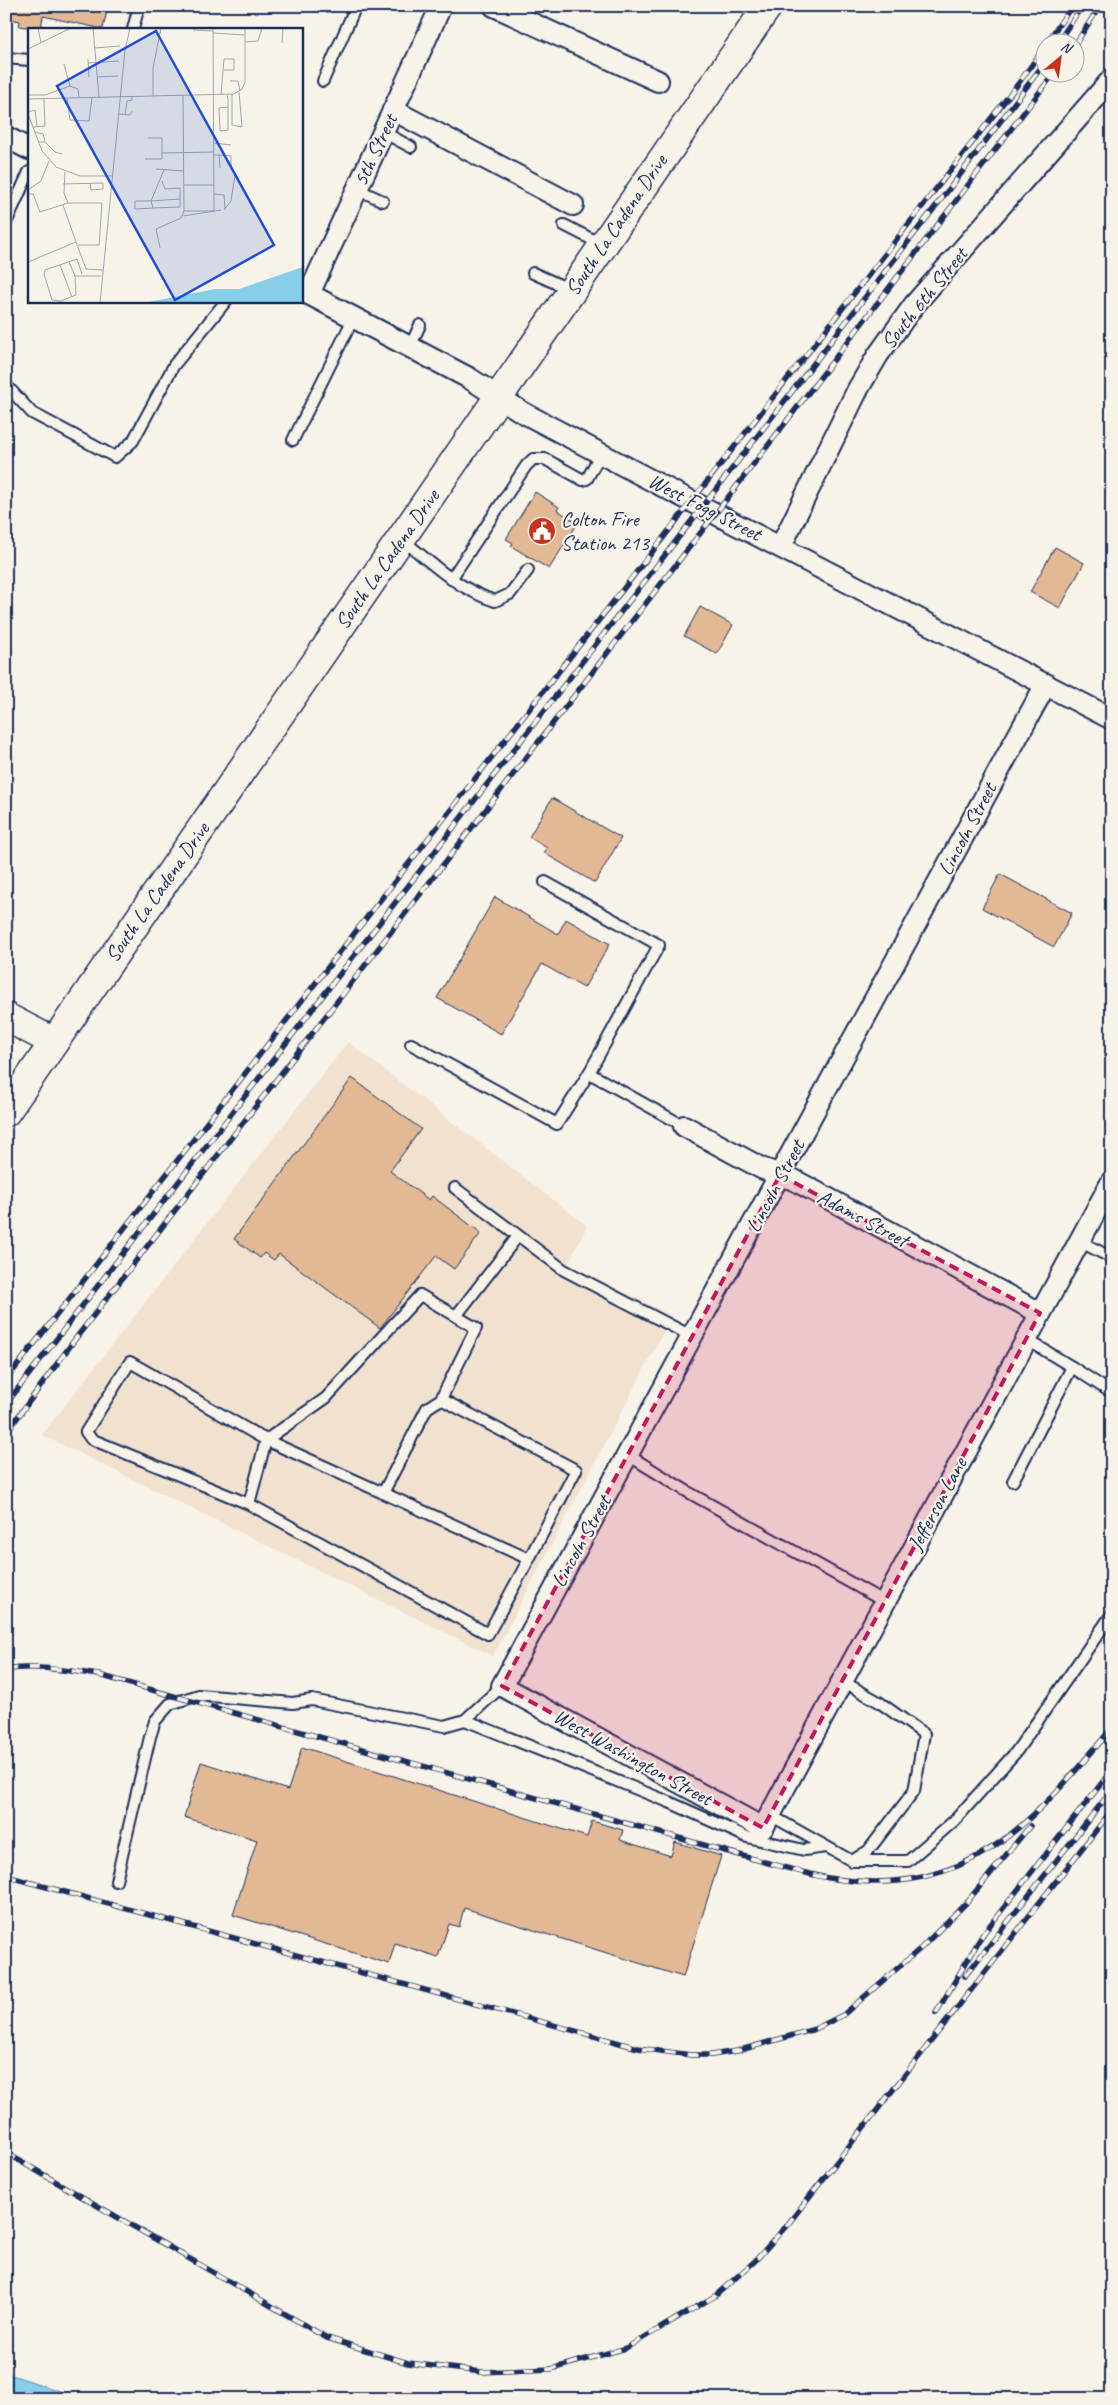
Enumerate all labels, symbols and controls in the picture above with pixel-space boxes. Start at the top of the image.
inset map [28,28,302,302]
north arrow [1036,32,1086,82]
text: N [1058,38,1076,58]
street label: 5th Street [347,108,404,190]
street label: South La Cadena Drive [559,149,673,300]
street label: South 6th Street [875,240,974,354]
street label: West Fogg Street [644,467,768,547]
street label: South La Cadena Drive [329,483,446,634]
place label: Colton Fire Station 213 [561,506,650,556]
public building icon: Colton Fire Station 213 [527,516,557,546]
street label: Lincoln Street [932,777,1003,880]
street label: South La Cadena Drive [99,816,216,967]
street label: Lincoln Street [740,1134,811,1237]
street label: Adams Street [813,1183,915,1254]
street label: Jefferson Lane [901,1452,973,1556]
street label: Lincoln Street [545,1489,618,1591]
street label: West Washington Street [549,1703,718,1812]

